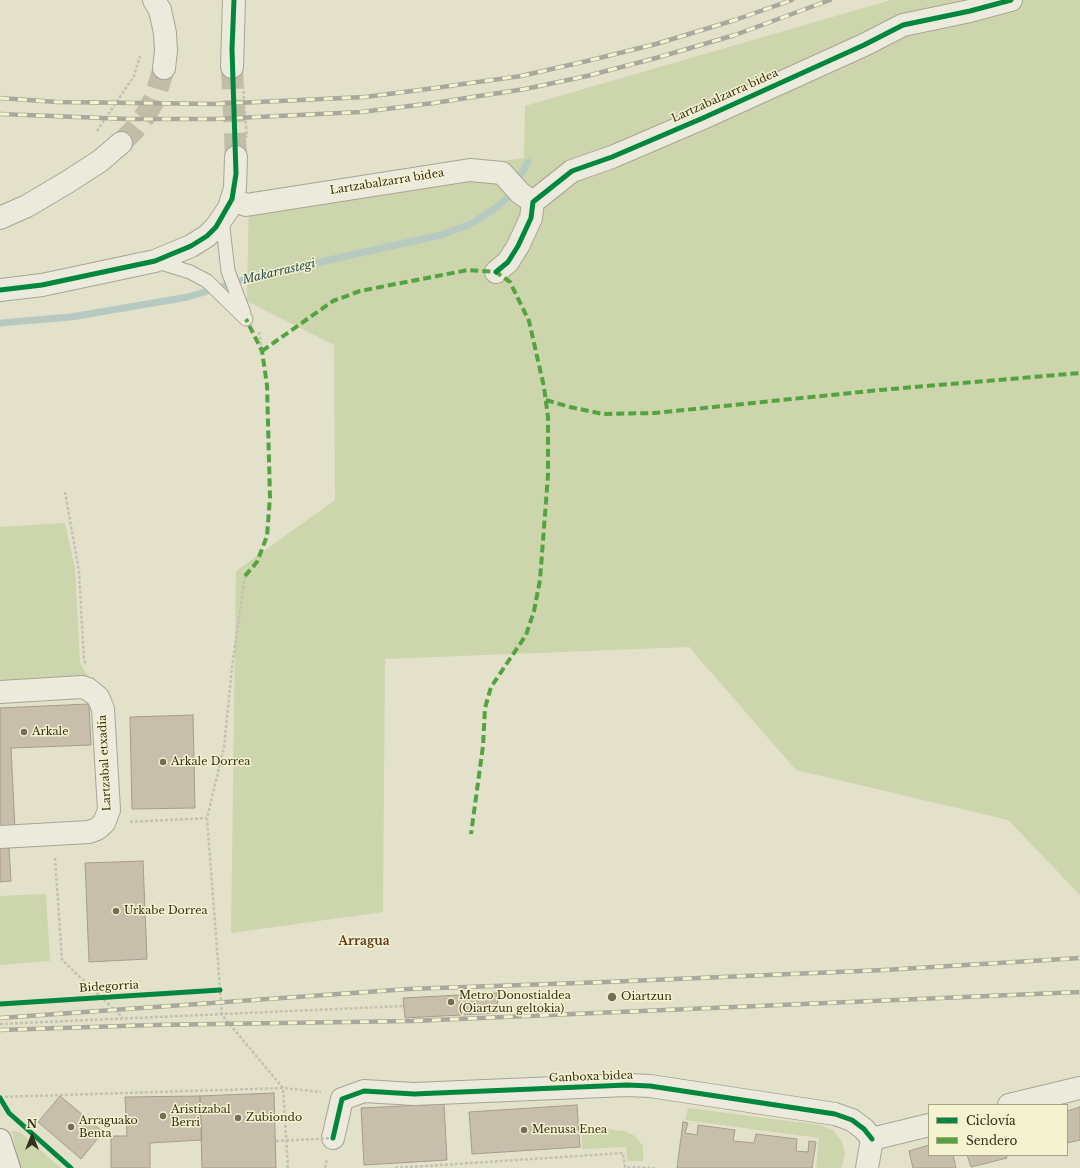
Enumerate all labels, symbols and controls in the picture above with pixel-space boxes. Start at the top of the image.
street label: Lartzabalzarra bidea [670,67,780,125]
street label: Lartzabalzarra bidea [329,166,445,198]
water label: Makarrastegi [241,257,317,287]
street label: Lartzabal etxadia [96,715,114,811]
place label: Arkale [32,725,68,739]
marker: Arkale [19,727,29,737]
place label: Arkale Dorrea [171,755,250,769]
marker: Arkale Dorrea [158,757,168,767]
place label: Urkabe Dorrea [124,904,208,918]
marker: Urkabe Dorrea [111,906,121,916]
district label: Arragua [338,935,390,949]
street label: Bidegorria [79,979,139,995]
place label: Metro Donostialdea (Oiartzun geltokia) [459,989,571,1015]
place label: Oiartzun [621,990,672,1004]
marker: Oiartzun [606,991,618,1003]
marker: Metro Donostialdea (Oiartzun geltokia) [446,997,456,1007]
street label: Ganboxa bidea [549,1069,633,1085]
place label: Aristizabal Berri [171,1103,230,1129]
legend [928,1104,1068,1156]
marker: Aristizabal Berri [158,1111,168,1121]
place label: Zubiondo [246,1111,302,1125]
marker: Zubiondo [233,1113,243,1123]
text: Ciclovía [966,1113,1016,1128]
place label: Arraguako Benta [79,1114,138,1140]
north arrow [12,1116,52,1156]
text: N [27,1117,37,1131]
marker: Arraguako Benta [66,1122,76,1132]
place label: Menusa Enea [532,1123,607,1137]
marker: Menusa Enea [519,1125,529,1135]
text: Sendero [966,1133,1017,1148]

